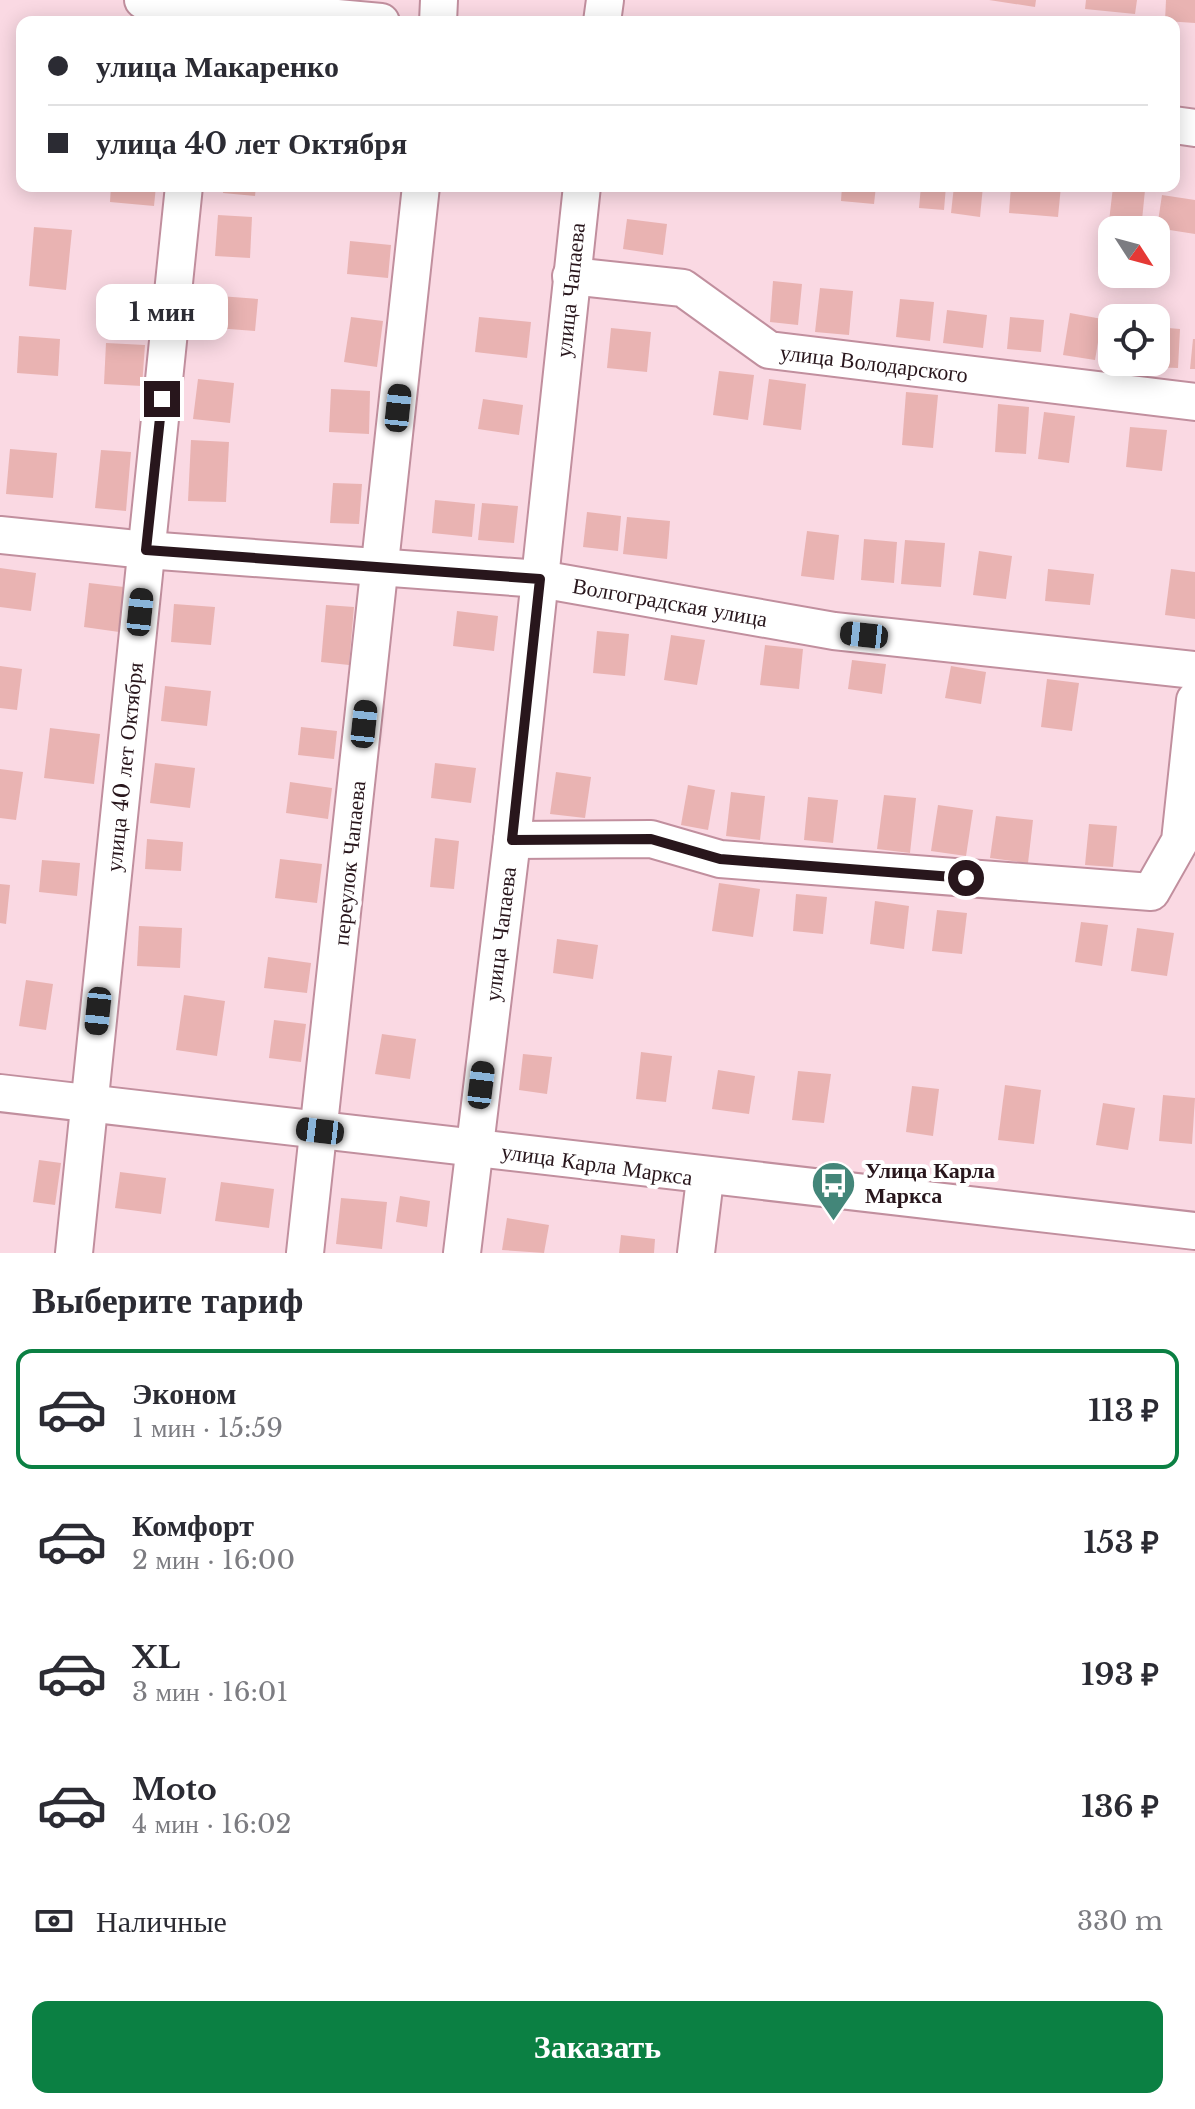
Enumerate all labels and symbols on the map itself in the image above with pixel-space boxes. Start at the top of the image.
north arrow [1098,216,1170,288]
street label: улица Чапаева [550,221,591,359]
callout: 1 мин [96,283,228,339]
street label: улица Володарского [778,339,969,388]
route end [144,381,180,417]
car [384,383,412,433]
street label: Волгоградская улица [570,572,770,633]
car [126,587,154,637]
car [839,621,889,649]
street label: улица 40 лет Октября [100,661,149,873]
car [350,699,378,749]
street label: переулок Чапаева [327,779,372,947]
route start [948,860,984,896]
street label: улица Чапаева [479,865,522,1003]
car [84,986,112,1036]
car [466,1060,496,1110]
car [295,1116,345,1146]
street label: улица Карла Маркса [500,1138,695,1191]
place label: Улица Карла Маркса [865,1157,995,1209]
bus stop icon: Улица Карла Маркса [810,1159,858,1222]

